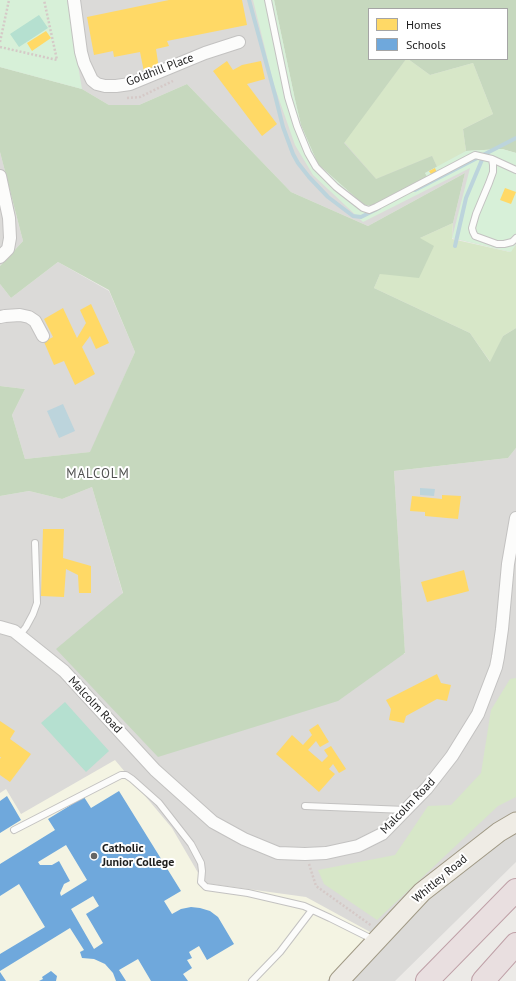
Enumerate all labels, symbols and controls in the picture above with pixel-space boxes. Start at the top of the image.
legend [368,8,508,60]
text: Homes [406,17,441,32]
text: Schools [406,37,446,52]
street label: Goldhill Place [124,51,196,89]
district label: MALCOLM [66,466,130,482]
street label: Malcolm Road [65,674,125,736]
street label: Malcolm Road [378,775,438,837]
place label: Catholic Junior College [102,842,174,870]
marker: Catholic Junior College [89,851,99,861]
street label: Whitley Road [410,852,470,906]

